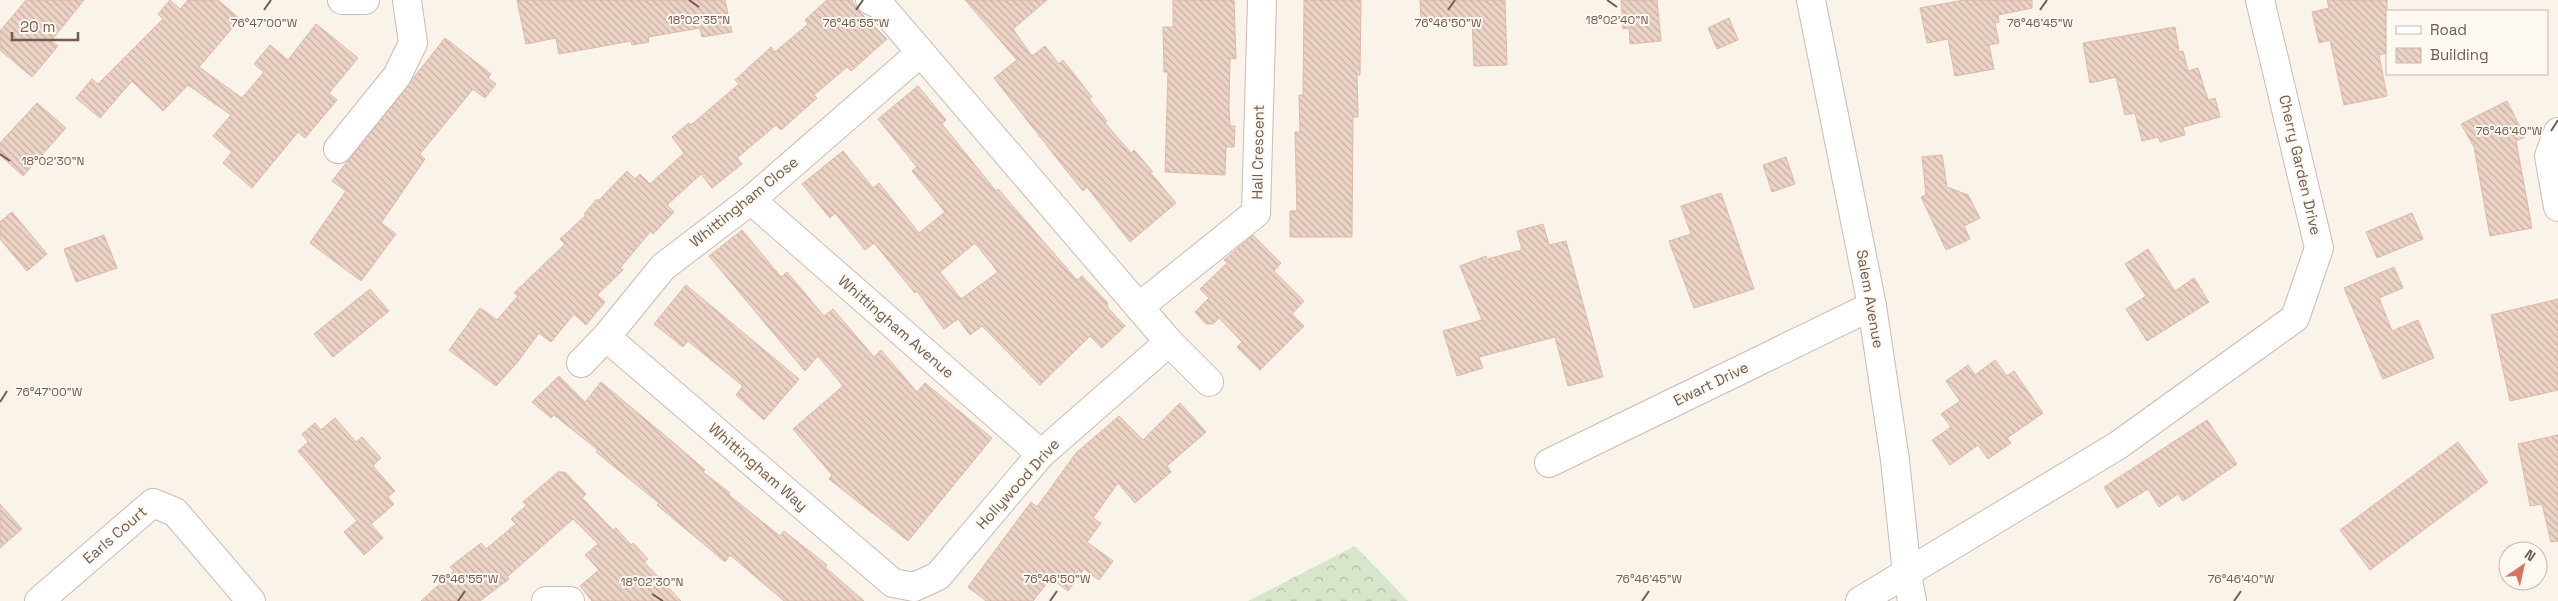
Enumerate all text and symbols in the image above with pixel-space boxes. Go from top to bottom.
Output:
scale bar [12,10,79,42]
legend [2386,10,2548,75]
text: 18°02'35"N [668,12,730,28]
text: 18°02'40"N [1586,12,1648,28]
text: 76°47'00"W [231,15,298,31]
text: 76°46'55"W [823,15,890,31]
text: 76°46'50"W [1415,15,1482,31]
text: 76°46'45"W [2007,15,2074,31]
text: 20 m [20,17,55,36]
text: Road [2430,20,2467,39]
text: Building [2430,45,2489,64]
street label: Cherry Garden Drive [2275,93,2326,237]
street label: Hall Crescent [1247,104,1268,200]
text: 76°46'40"W [2476,123,2543,139]
street label: Whittingham Close [686,152,802,251]
text: 18°02'30"N [21,153,85,169]
street label: Salem Avenue [1852,248,1889,350]
street label: Whittingham Avenue [834,271,958,382]
street label: Ewart Drive [1670,357,1752,410]
text: 76°47'00"W [16,384,83,400]
street label: Whittingham Way [705,418,812,515]
street label: Hollywood Drive [972,434,1063,533]
street label: Earls Court [79,502,151,568]
north arrow [2498,541,2548,591]
text: N [2521,545,2539,565]
text: 76°46'55"W [432,571,499,587]
text: 76°46'50"W [1024,571,1091,587]
text: 76°46'45"W [1616,571,1683,587]
text: 76°46'40"W [2208,571,2275,587]
text: 18°02'30"N [620,574,684,590]

